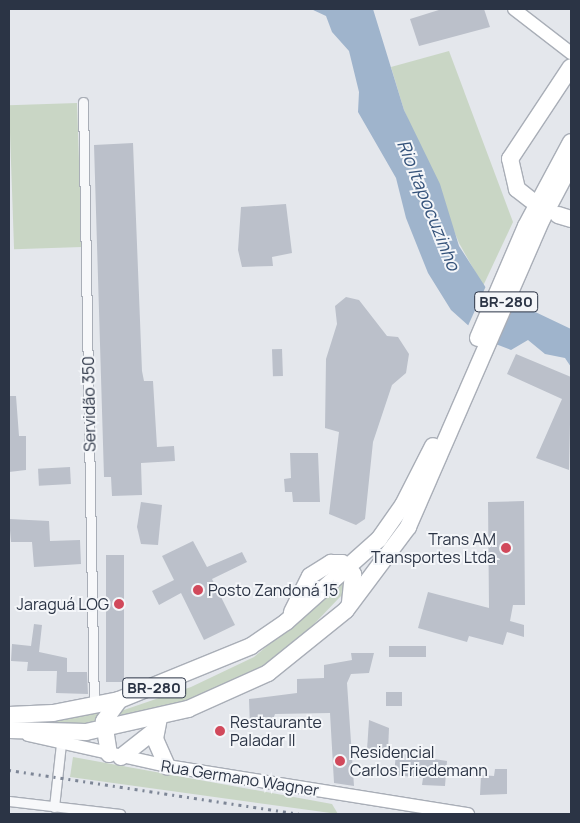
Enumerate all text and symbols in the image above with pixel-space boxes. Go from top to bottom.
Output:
water label: Rio Itapocuzinho [393,137,465,273]
road number: BR-280 [474,290,538,314]
street label: Servidão 350 [79,356,99,452]
place label: Trans AM Transportes Ltda [371,529,496,567]
marker: Trans AM Transportes Ltda [500,542,512,554]
place label: Posto Zandoná 15 [208,580,338,600]
marker: Posto Zandoná 15 [192,584,204,596]
place label: Jaraguá LOG [17,594,109,614]
marker: Jaraguá LOG [113,598,125,610]
road number: BR-280 [122,676,186,700]
place label: Restaurante Paladar II [230,712,322,750]
marker: Restaurante Paladar II [214,725,226,737]
place label: Residencial Carlos Friedemann [350,742,488,780]
marker: Residencial Carlos Friedemann [334,755,346,767]
street label: Rua Germano Wagner [160,756,320,800]

